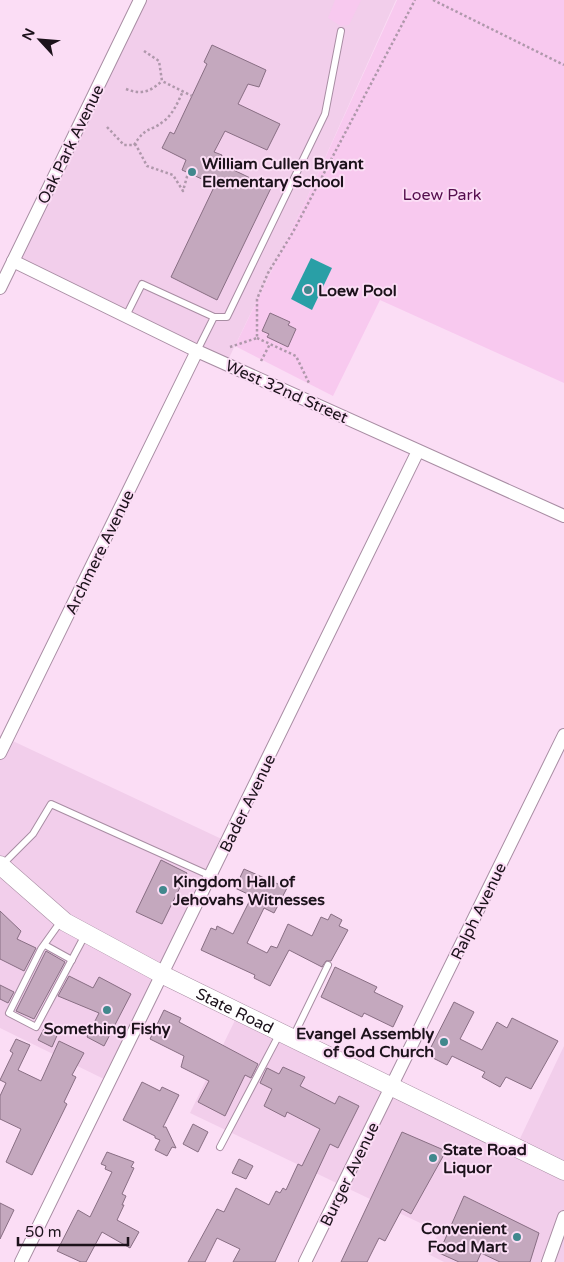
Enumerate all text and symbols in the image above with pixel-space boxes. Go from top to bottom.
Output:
north arrow [15,15,65,65]
text: N [19,26,39,43]
street label: Oak Park Avenue [33,81,108,207]
place label: William Cullen Bryant Elementary School [202,154,365,192]
marker: William Cullen Bryant Elementary School [186,166,198,178]
park label: Loew Park [403,185,482,205]
place label: Loew Pool [318,281,397,301]
marker: Loew Pool [302,284,314,296]
street label: West 32nd Street [222,356,351,428]
street label: Archmere Avenue [61,487,139,618]
street label: Bader Avenue [216,751,280,856]
street label: Ralph Avenue [447,860,511,963]
place label: Kingdom Hall of Jehovahs Witnesses [172,872,325,910]
marker: Kingdom Hall of Jehovahs Witnesses [157,884,169,896]
street label: State Road [192,984,277,1039]
marker: Something Fishy [101,1004,113,1016]
place label: Something Fishy [44,1019,171,1039]
place label: Evangel Assembly of God Church [296,1024,434,1062]
marker: Evangel Assembly of God Church [438,1036,450,1048]
street label: Burger Avenue [316,1119,384,1230]
place label: State Road Liquor [443,1140,527,1178]
marker: State Road Liquor [427,1152,439,1164]
scale bar [18,1214,128,1246]
place label: Convenient Food Mart [421,1219,508,1257]
text: 50 m [25,1223,62,1241]
marker: Convenient Food Mart [511,1231,523,1243]

